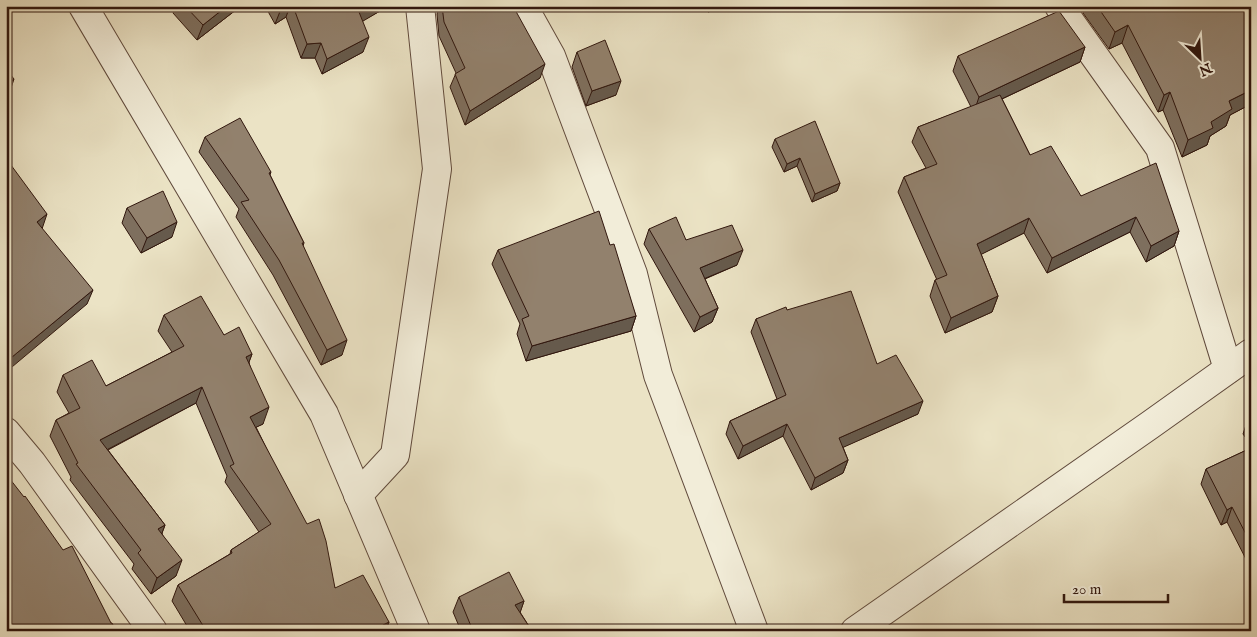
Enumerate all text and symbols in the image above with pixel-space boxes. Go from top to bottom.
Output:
north arrow [1174,32,1224,82]
text: N [1196,58,1215,80]
scale bar [1064,572,1168,604]
text: 20 m [1072,580,1102,599]

